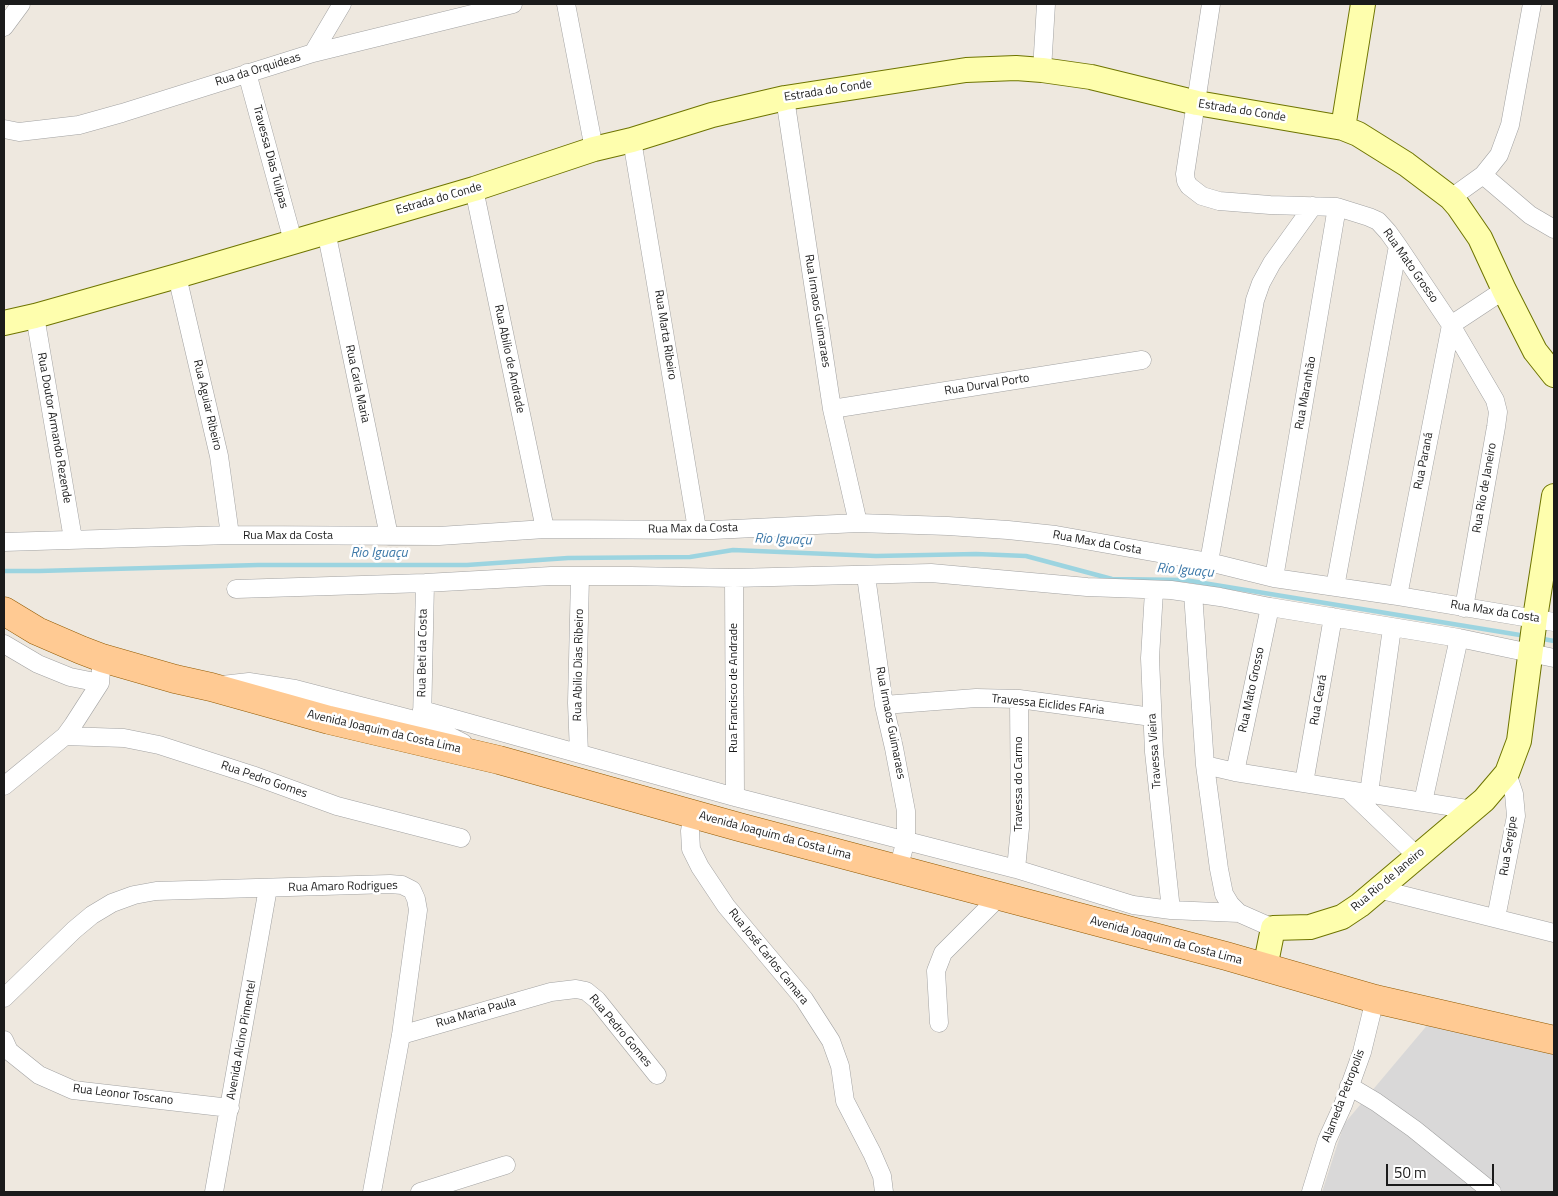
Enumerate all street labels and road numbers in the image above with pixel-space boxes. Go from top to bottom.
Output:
street label: Rua da Orquideas [214,50,302,90]
street label: Estrada do Conde [783,77,873,105]
street label: Estrada do Conde [1197,97,1287,125]
street label: Travessa Dias Tulipas [249,104,291,210]
street label: Estrada do Conde [394,180,484,218]
street label: Rua Mato Grosso [1379,226,1441,306]
street label: Rua Irmaos Guimaraes [801,253,833,369]
street label: Rua Marta Ribeiro [651,289,679,381]
street label: Rua Abilio de Andrade [490,304,528,414]
street label: Rua Carla Maria [342,344,372,424]
street label: Rua Doutor Armando Rezende [34,351,74,505]
street label: Rua Maranhão [1292,355,1320,431]
street label: Rua Aguiar Ribeiro [190,358,224,452]
street label: Rua Durval Porto [943,371,1031,399]
street label: Rua Paraná [1411,431,1437,491]
street label: Rua Rio de Janeiro [1470,442,1500,534]
street label: Rua Max da Costa [648,521,738,537]
street label: Rua Max da Costa [1051,528,1143,558]
street label: Rua Max da Costa [243,529,333,543]
street label: Rua Max da Costa [1449,598,1541,626]
street label: Rua Beti da Costa [415,608,431,698]
street label: Rua Abilio Dias Ribeiro [571,608,587,722]
street label: Rua Francisco de Andrade [727,623,741,753]
street label: Rua Mato Grosso [1236,646,1268,734]
street label: Rua Irmaos Guimaraes [872,666,908,780]
street label: Rua Ceará [1307,674,1331,726]
street label: Travessa Eiclides FAria [991,692,1105,718]
street label: Avenida Joaquim da Costa Lima [306,707,462,757]
street label: Travessa Vieira [1145,713,1165,789]
street label: Travessa do Carmo [1012,736,1026,832]
street label: Rua Pedro Gomes [219,758,309,802]
street label: Avenida Joaquim da Costa Lima [697,809,853,863]
street label: Rua Sergipe [1497,815,1521,877]
street label: Rua Rio de Janeiro [1348,845,1428,915]
street label: Rua Amaro Rodrigues [288,879,398,895]
street label: Rua José Carlos Camara [725,906,811,1008]
street label: Avenida Joaquim da Costa Lima [1088,914,1244,968]
street label: Avenida Alcino Pimentel [224,979,260,1101]
street label: Rua Pedro Gomes [585,992,655,1070]
street label: Rua Maria Paula [435,995,517,1031]
street label: Alameda Petropolis [1320,1048,1368,1144]
street label: Rua Leonor Toscano [72,1082,174,1108]

